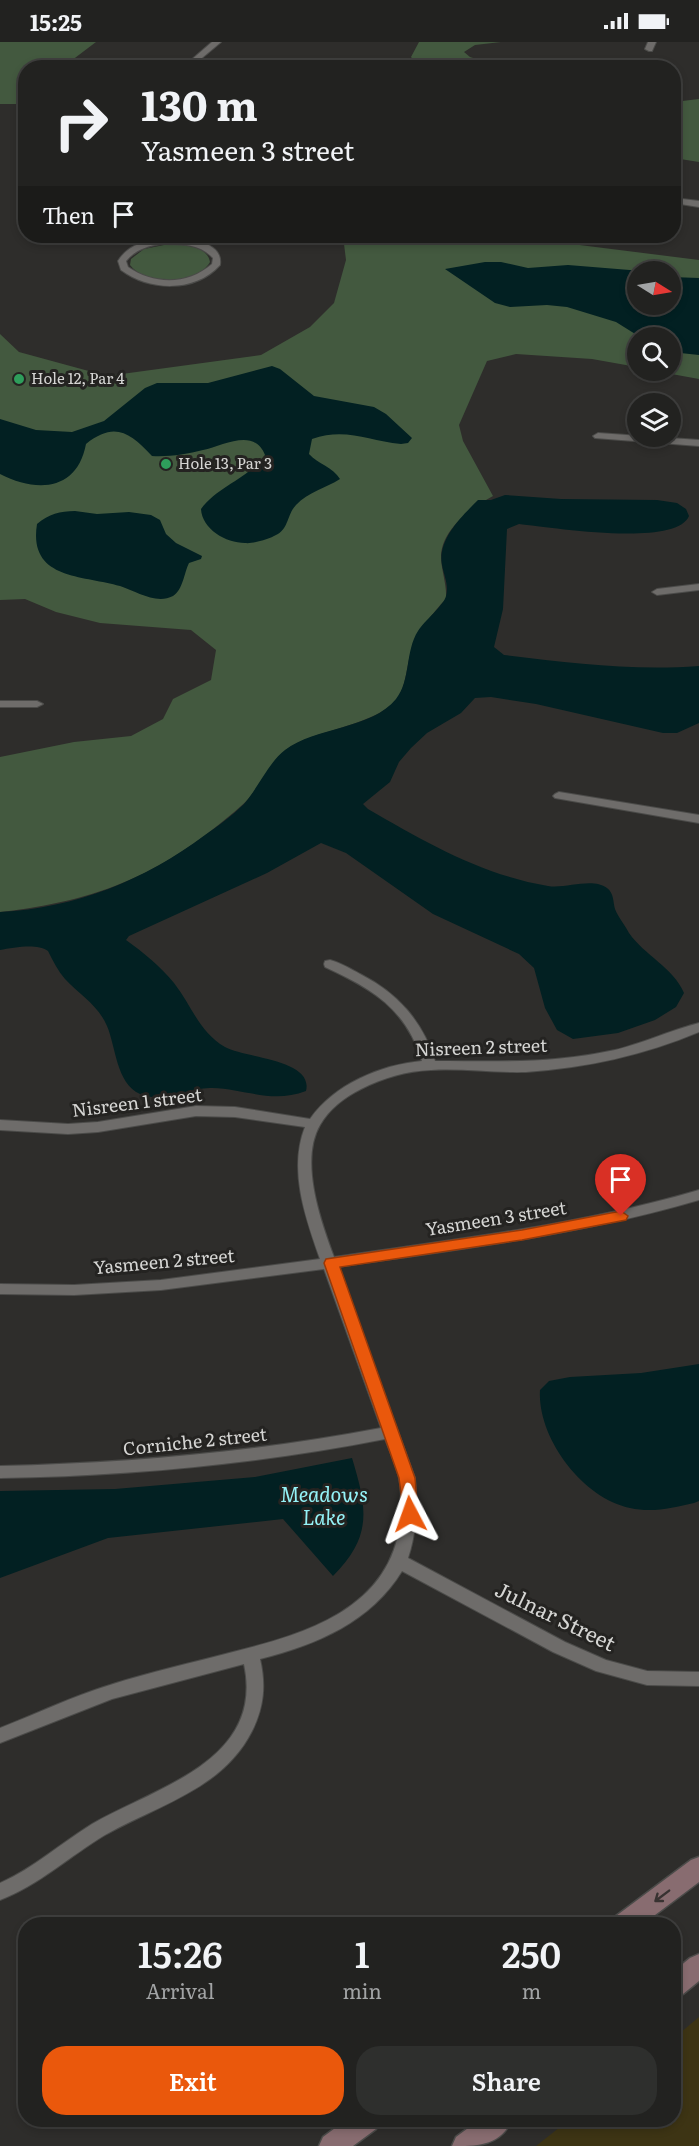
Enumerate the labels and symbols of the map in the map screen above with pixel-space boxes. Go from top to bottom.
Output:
north arrow [627,261,681,315]
place label: Hole 12, Par 4 [31,366,125,389]
marker: Hole 12, Par 4 [12,372,26,386]
place label: Hole 13, Par 3 [178,451,272,474]
marker: Hole 13, Par 3 [159,457,173,471]
street label: Nisreen 2 street [414,1031,548,1062]
street label: Nisreen 1 street [70,1080,204,1123]
pin [595,1154,646,1216]
street label: Yasmeen 3 street [423,1193,569,1242]
street label: Yasmeen 2 street [92,1241,236,1280]
street label: Corniche 2 street [122,1419,269,1461]
water label: Meadows Lake [280,1478,368,1531]
position arrow [378,1482,442,1546]
street label: Julnar Street [491,1572,622,1658]
one-way arrow [654,1890,670,1903]

